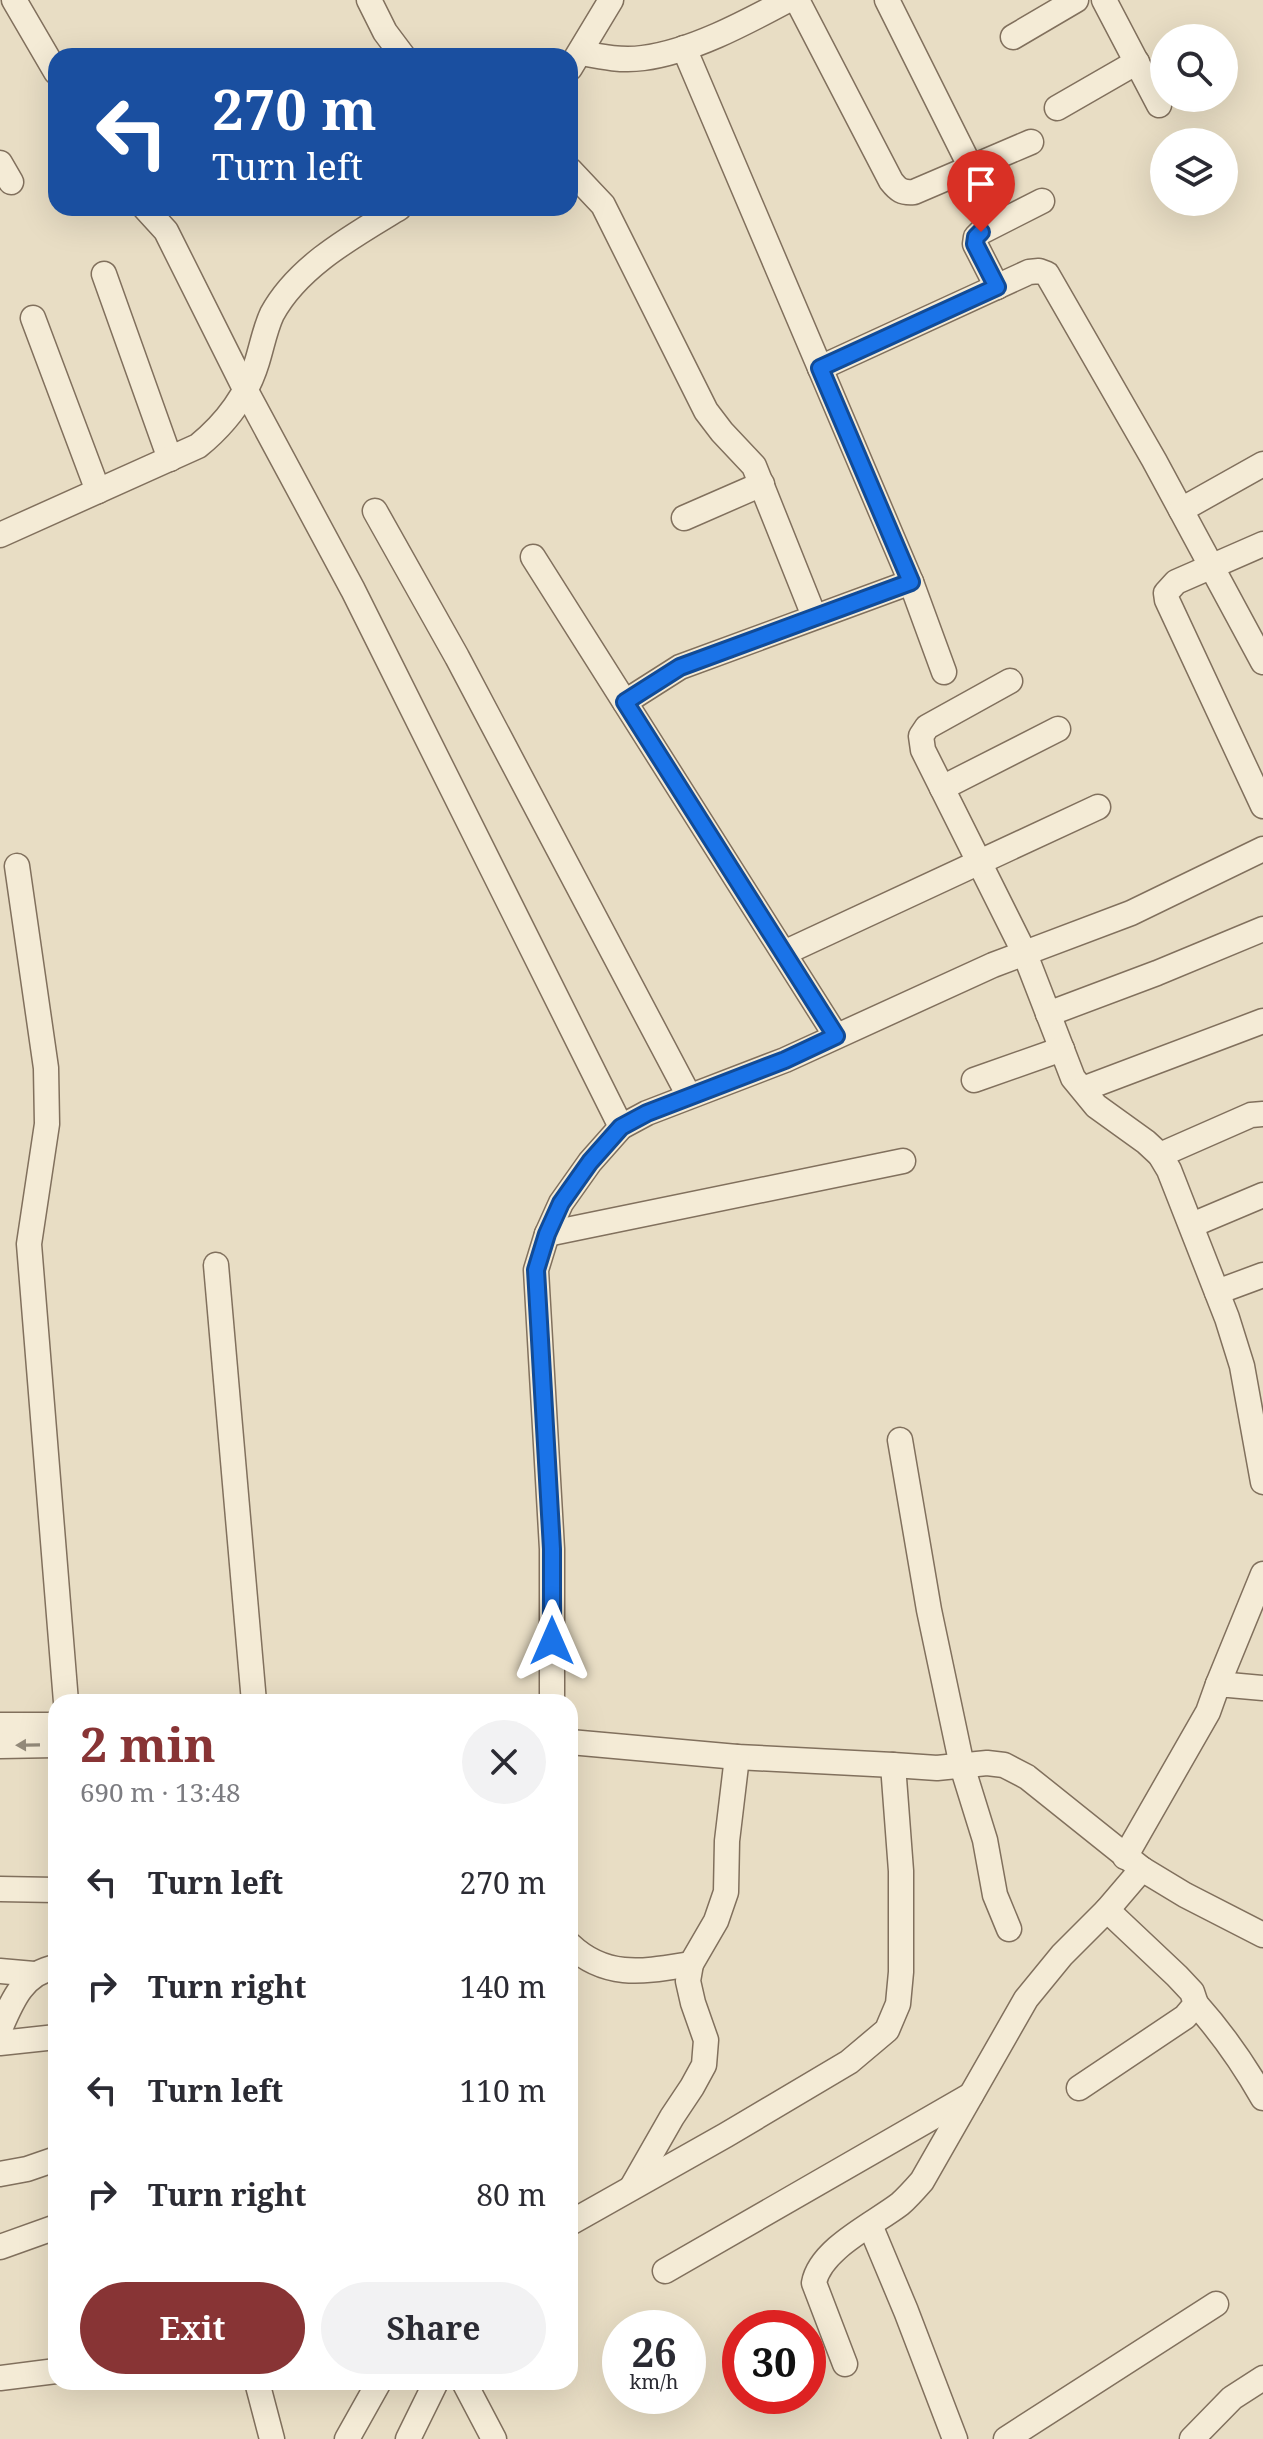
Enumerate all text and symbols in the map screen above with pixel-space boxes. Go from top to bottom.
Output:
map controls [1150,24,1238,216]
button: search [1150,24,1238,112]
text: 270 m [212,70,377,146]
icon: left [80,80,184,184]
button: layers [1150,128,1238,216]
text: Turn left [212,142,363,191]
pin [947,150,1015,232]
icon: arrive [959,162,1003,206]
position arrow [510,1599,594,1683]
text: 2 min [80,1711,216,1776]
button: close [462,1720,546,1804]
one-way arrow [15,1739,40,1752]
text: 690 m · 13:48 [80,1774,241,1810]
icon: left [80,1860,124,1904]
text: Turn left [148,1862,283,1903]
text: 270 m [460,1862,546,1903]
icon: right [80,1964,124,2008]
text: Turn right [148,1966,306,2007]
text: 140 m [460,1966,546,2007]
icon: left [80,2068,124,2112]
text: Turn left [148,2070,283,2111]
text: 110 m [460,2070,546,2111]
icon: right [80,2172,124,2216]
text: Turn right [148,2174,306,2215]
text: 80 m [476,2174,546,2215]
button: Exit [80,2282,305,2374]
button: Share [321,2282,546,2374]
speed limit sign: 30 [722,2310,826,2414]
text: 26 [631,2324,677,2379]
text: km/h [629,2368,679,2395]

